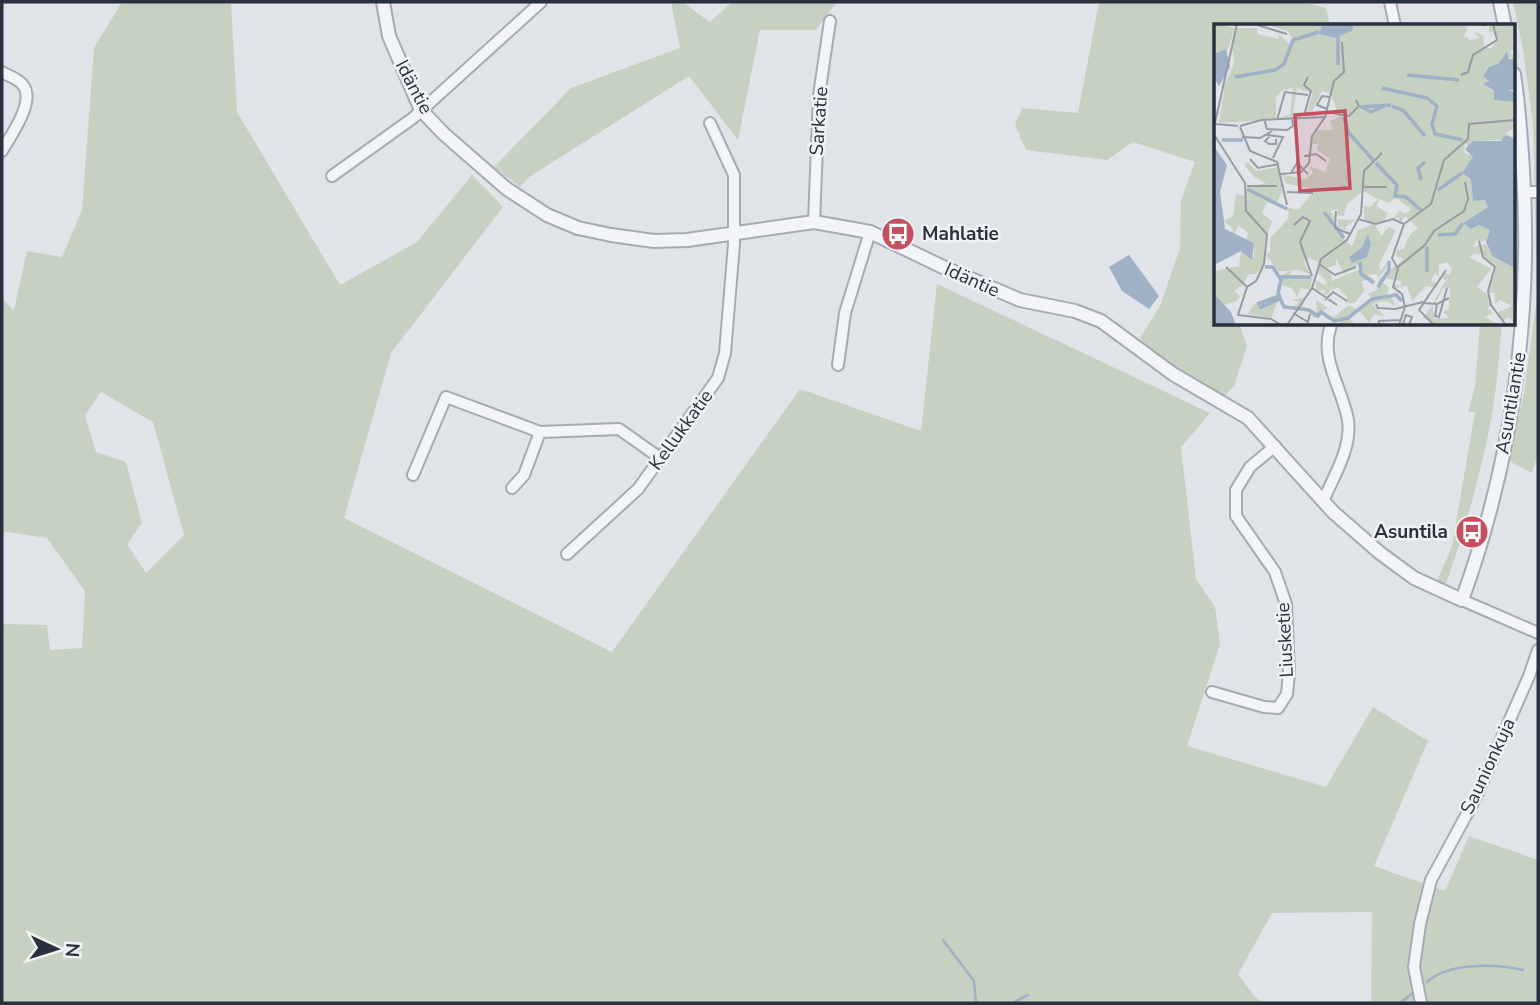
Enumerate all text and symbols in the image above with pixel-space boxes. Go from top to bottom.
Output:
inset map [1214,24,1516,326]
street label: Idäntie [389,55,439,119]
street label: Sarkatie [804,86,834,156]
bus stop icon: Mahlatie [879,215,917,253]
place label: Mahlatie [922,221,999,247]
street label: Idäntie [940,256,1004,304]
street label: Asuntilantie [1489,350,1533,456]
street label: Kellukkatie [643,384,719,476]
bus stop icon: Asuntila [1453,513,1491,551]
place label: Asuntila [1374,519,1448,545]
street label: Liusketie [1270,602,1300,678]
street label: Saunionkuja [1454,714,1522,818]
north arrow [21,914,91,984]
text: N [58,942,85,958]

